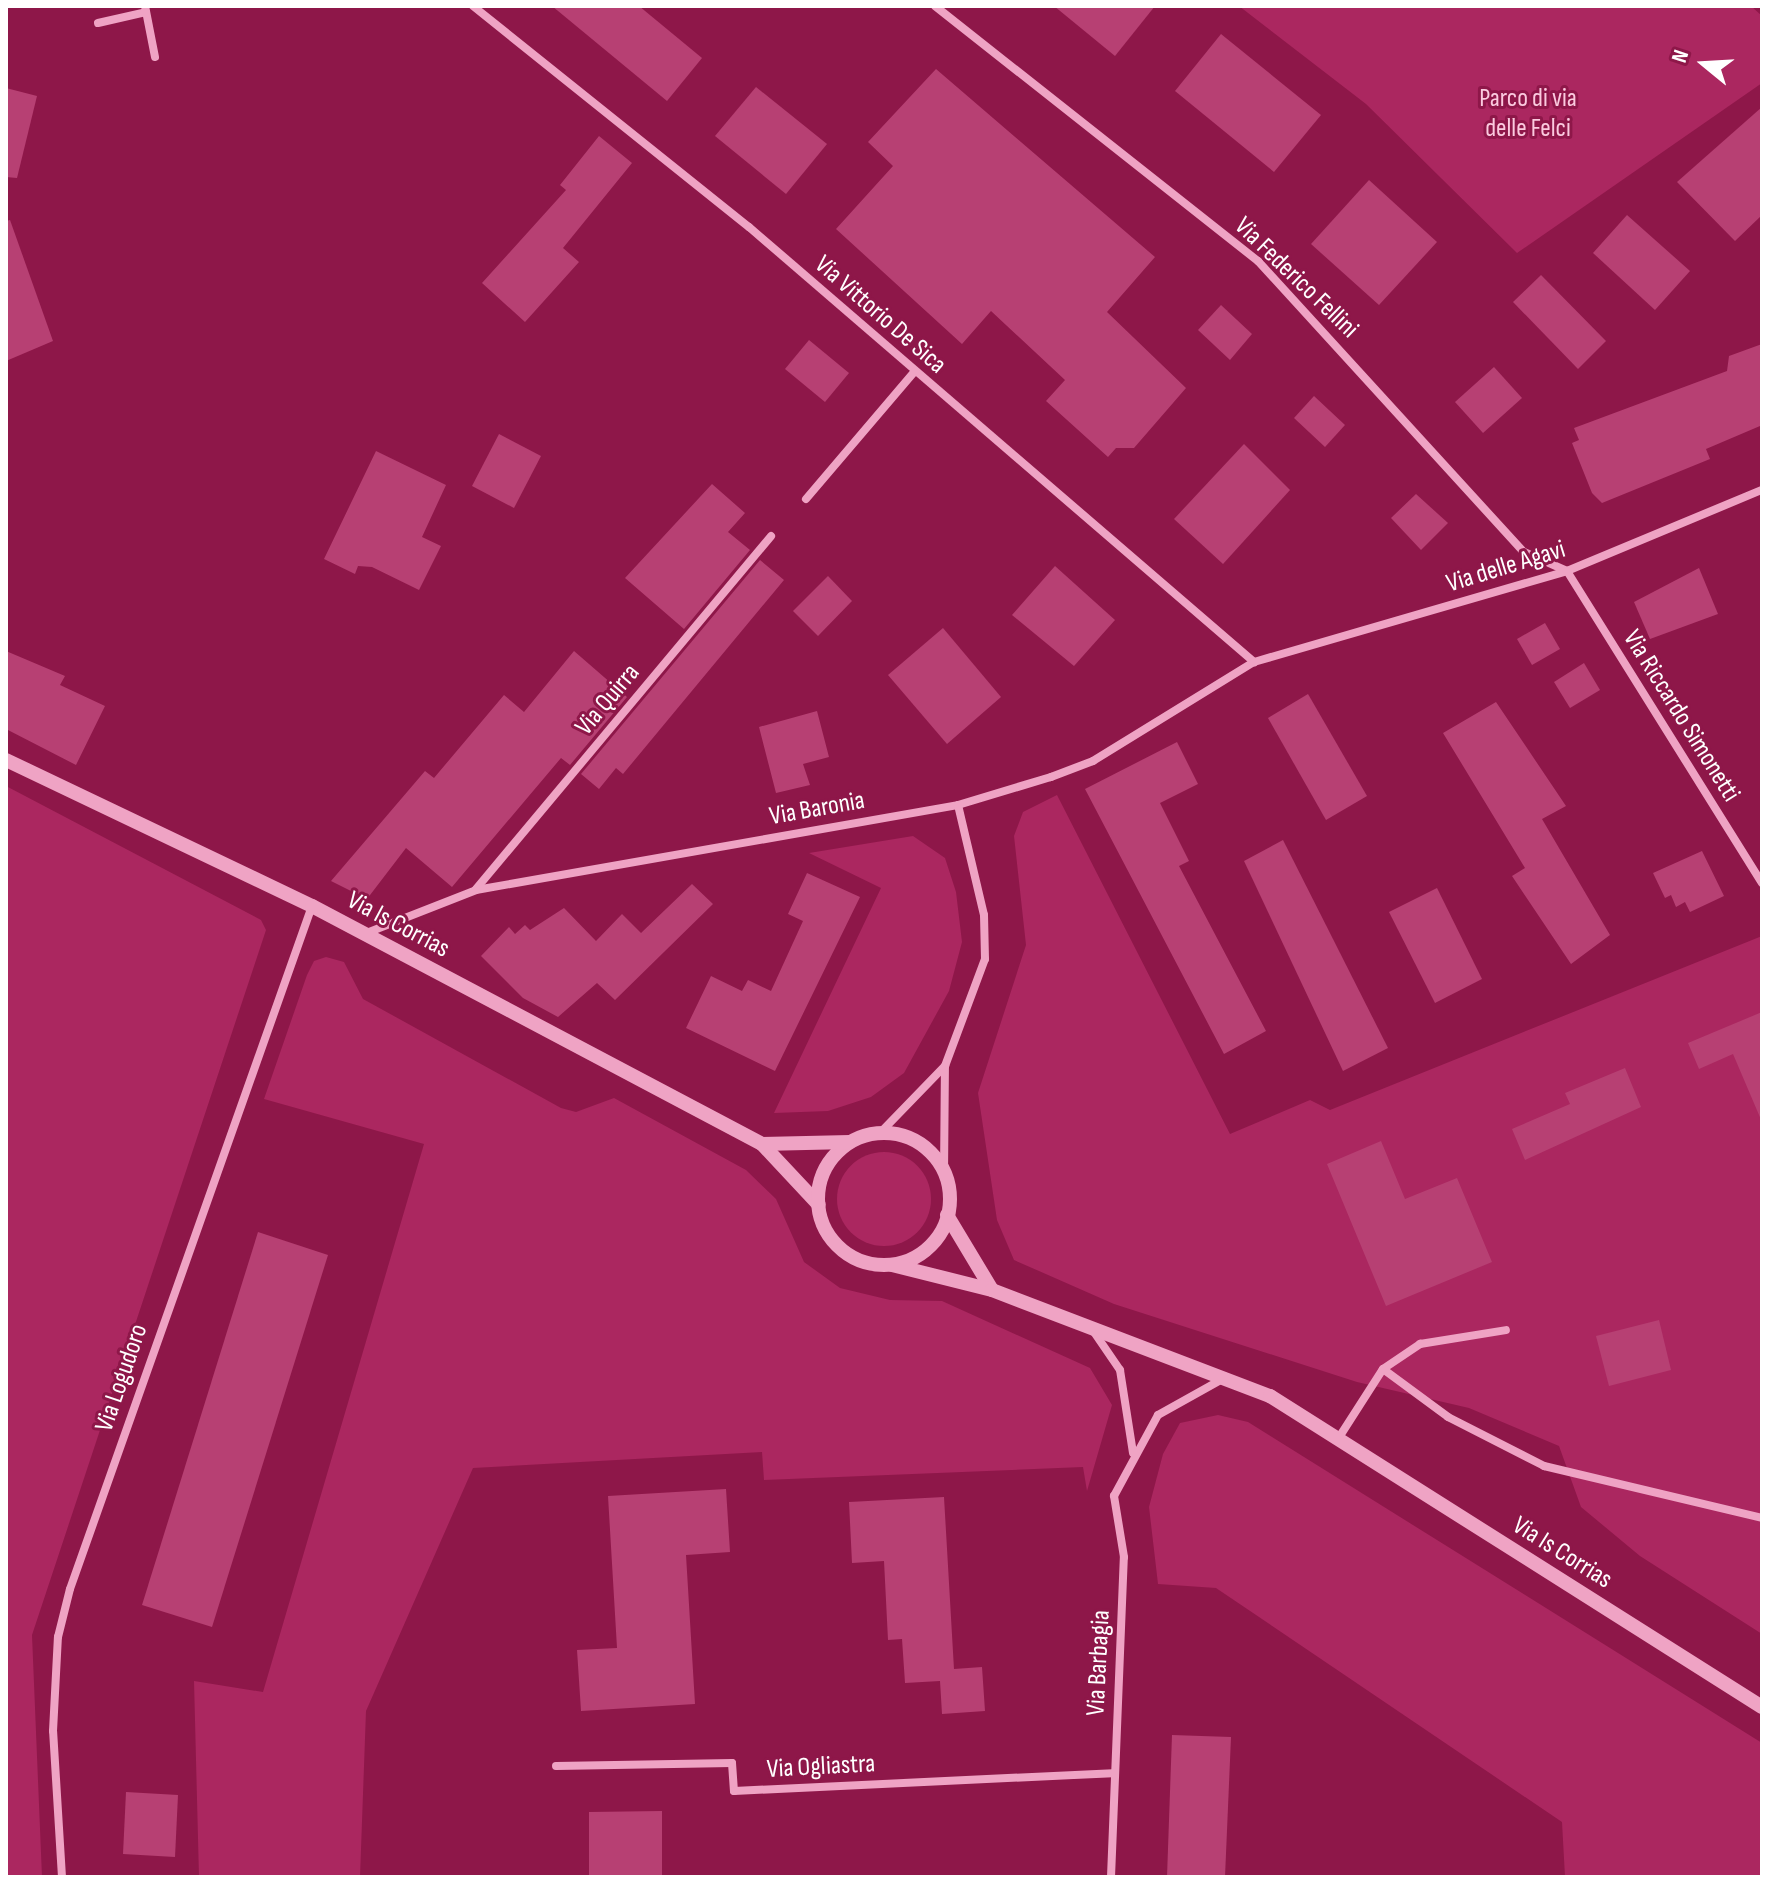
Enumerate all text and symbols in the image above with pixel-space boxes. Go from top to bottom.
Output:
north arrow [1664,24,1744,104]
text: N [1666,47,1695,66]
park label: Parco di via delle Felci [1479,83,1577,144]
street label: Via Federico Fellini [1227,211,1365,345]
street label: Via Vittorio De Sica [808,249,952,381]
street label: Via delle Agavi [1443,534,1569,600]
street label: Via Riccardo Simonetti [1616,624,1746,808]
street label: Via Quirra [569,658,647,742]
street label: Via Baronia [767,785,867,833]
street label: Via Is Corrias [341,885,455,965]
street label: Via Logudoro [89,1320,155,1436]
street label: Via Is Corrias [1506,1510,1618,1596]
street label: Via Barbagia [1081,1609,1117,1717]
street label: Via Ogliastra [766,1749,876,1785]

